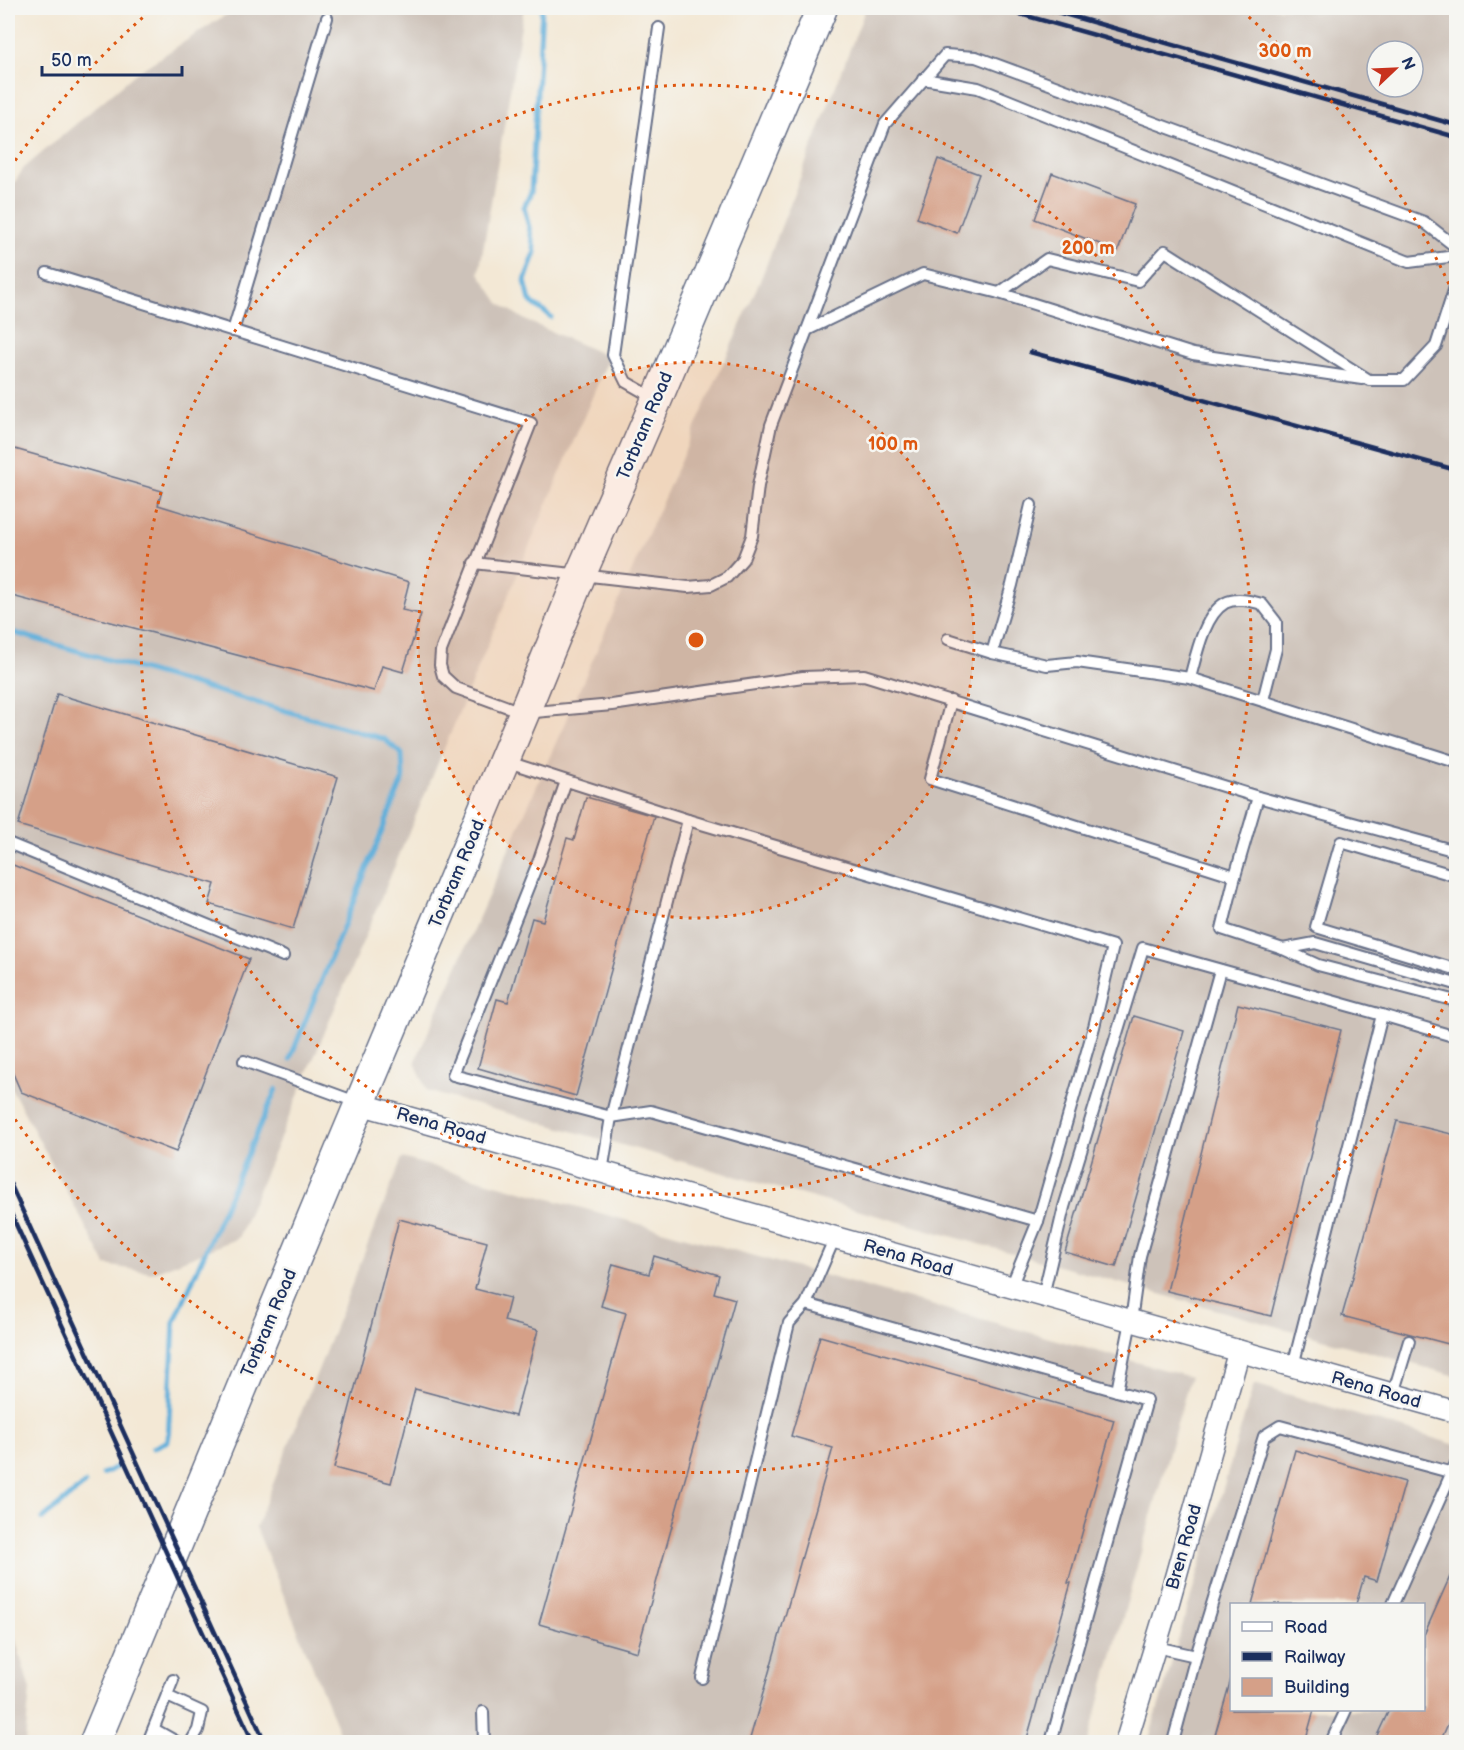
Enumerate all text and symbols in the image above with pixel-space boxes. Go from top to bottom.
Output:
scale bar [42,39,182,77]
north arrow [1365,39,1425,99]
text: 300 m [1258,41,1312,62]
text: 50 m [51,50,92,71]
text: N [1396,54,1419,73]
text: 200 m [1061,238,1115,259]
street label: Torbram Road [613,369,677,483]
text: 100 m [868,434,918,455]
centre of rings [686,630,706,650]
street label: Torbram Road [425,817,489,931]
street label: Rena Road [394,1103,488,1149]
street label: Rena Road [861,1235,955,1281]
street label: Torbram Road [237,1266,301,1380]
street label: Rena Road [1329,1367,1423,1413]
street label: Bren Road [1162,1502,1206,1592]
legend [1230,1603,1425,1711]
text: Road [1284,1617,1328,1638]
text: Railway [1284,1647,1346,1668]
text: Building [1284,1677,1350,1698]

